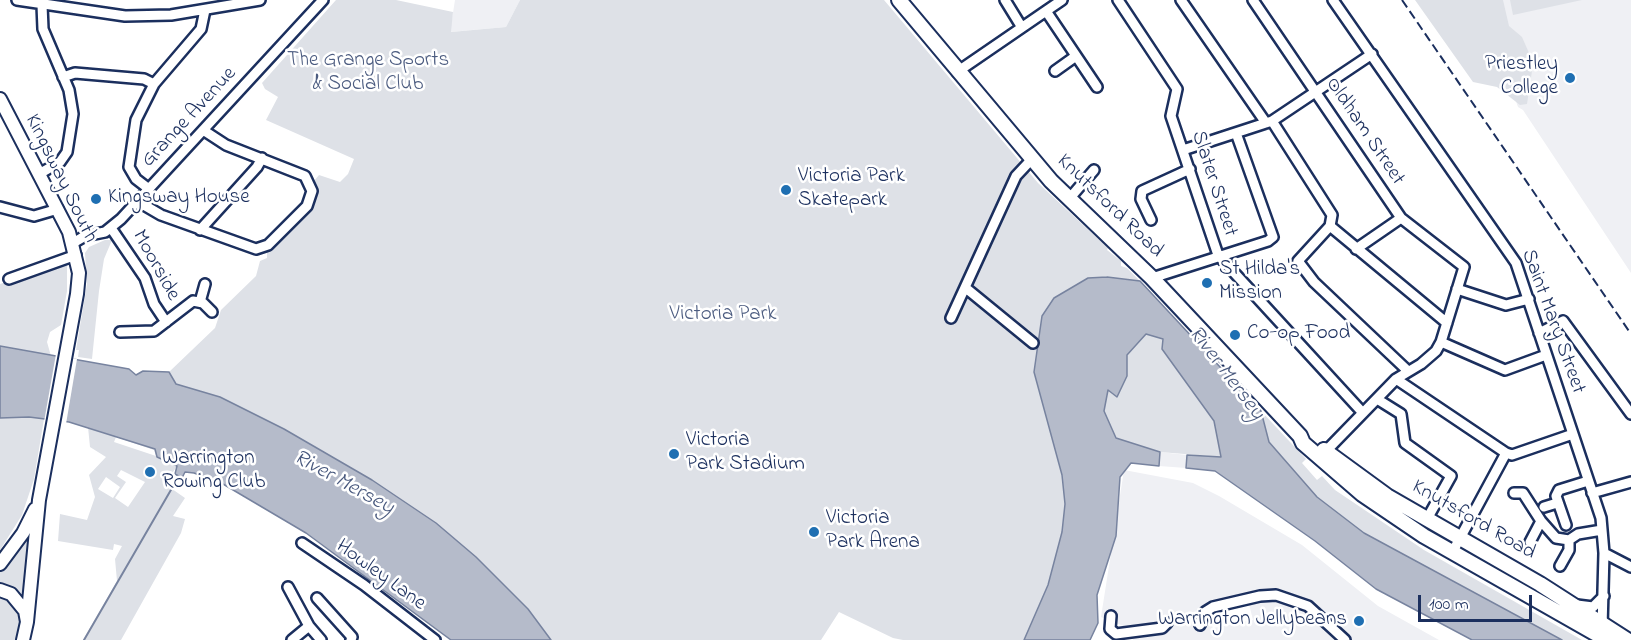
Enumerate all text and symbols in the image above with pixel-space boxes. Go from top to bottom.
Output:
park label: The Grange Sports & Social Club [287,49,449,99]
place label: Priestley College [1485,53,1558,103]
street label: Grange Avenue [137,63,243,173]
marker: Priestley College [1563,71,1577,85]
street label: Oldham Street [1319,73,1409,191]
street label: Kingsway South [18,111,102,247]
street label: Slater Street [1184,128,1242,240]
street label: Knutsford Road [1050,150,1168,264]
place label: Victoria Park Skatepark [798,165,905,215]
marker: Victoria Park Skatepark [779,183,793,197]
place label: Kingsway House [108,186,250,212]
marker: Kingsway House [89,192,103,206]
street label: Moorside [125,226,185,306]
street label: Saint Mary Street [1514,246,1590,398]
place label: St Hilda's Mission [1219,258,1300,308]
marker: St Hilda's Mission [1200,276,1214,290]
park label: Victoria Park [670,303,776,329]
water label: River Mersey [1181,322,1269,426]
place label: Co-op Food [1247,322,1350,348]
marker: Co-op Food [1228,328,1242,342]
place label: Victoria Park Stadium [686,429,805,479]
water label: River Mersey [288,446,398,522]
place label: Warrington Rowing Club [162,447,265,497]
marker: Victoria Park Stadium [667,447,681,461]
marker: Warrington Rowing Club [143,465,157,479]
street label: Knutsford Road [1407,475,1539,567]
place label: Victoria Park Arena [826,507,920,557]
marker: Victoria Park Arena [807,525,821,539]
street label: Howley Lane [330,535,430,617]
scale bar [1421,583,1535,621]
text: 100 m [1429,592,1469,618]
place label: Warrington Jellybeans [1158,608,1347,634]
marker: Warrington Jellybeans [1352,614,1366,628]

